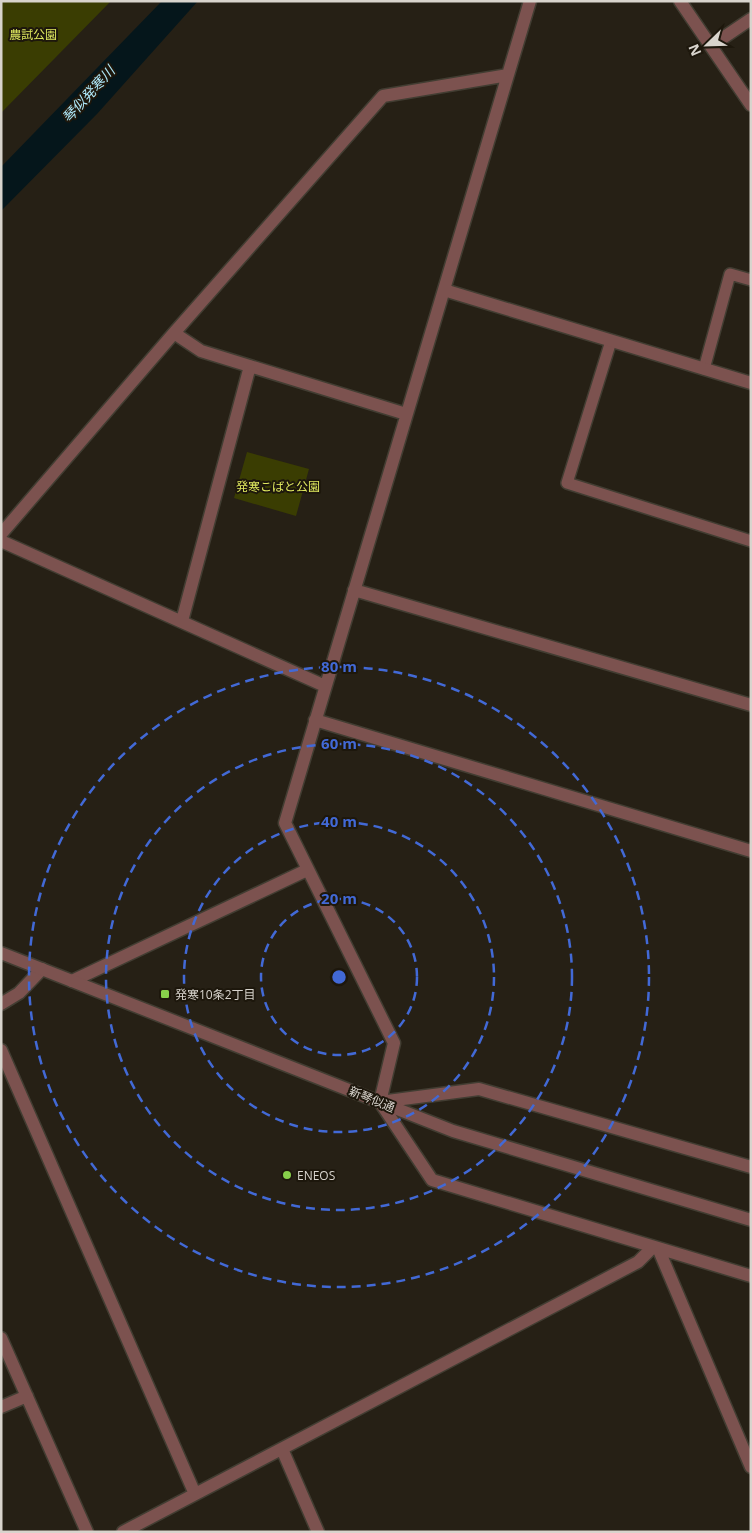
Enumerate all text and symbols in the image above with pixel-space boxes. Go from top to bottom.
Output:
north arrow [682,20,732,70]
park label: 農試公園 [9,26,57,43]
text: N [684,41,706,59]
water label: 琴似発寒川 [58,60,120,126]
park label: 発寒こばと公園 [236,478,320,495]
text: 80 m [321,656,357,676]
text: 60 m [321,733,357,753]
text: 40 m [321,811,357,831]
text: 20 m [321,888,357,908]
centre of rings [330,968,348,986]
place label: 発寒10条2丁目 [175,986,256,1003]
marker: 発寒10条2丁目 [159,988,171,1000]
street label: 新琴似通 [347,1082,397,1116]
place label: ENEOS [297,1167,335,1184]
marker: ENEOS [281,1169,293,1181]

